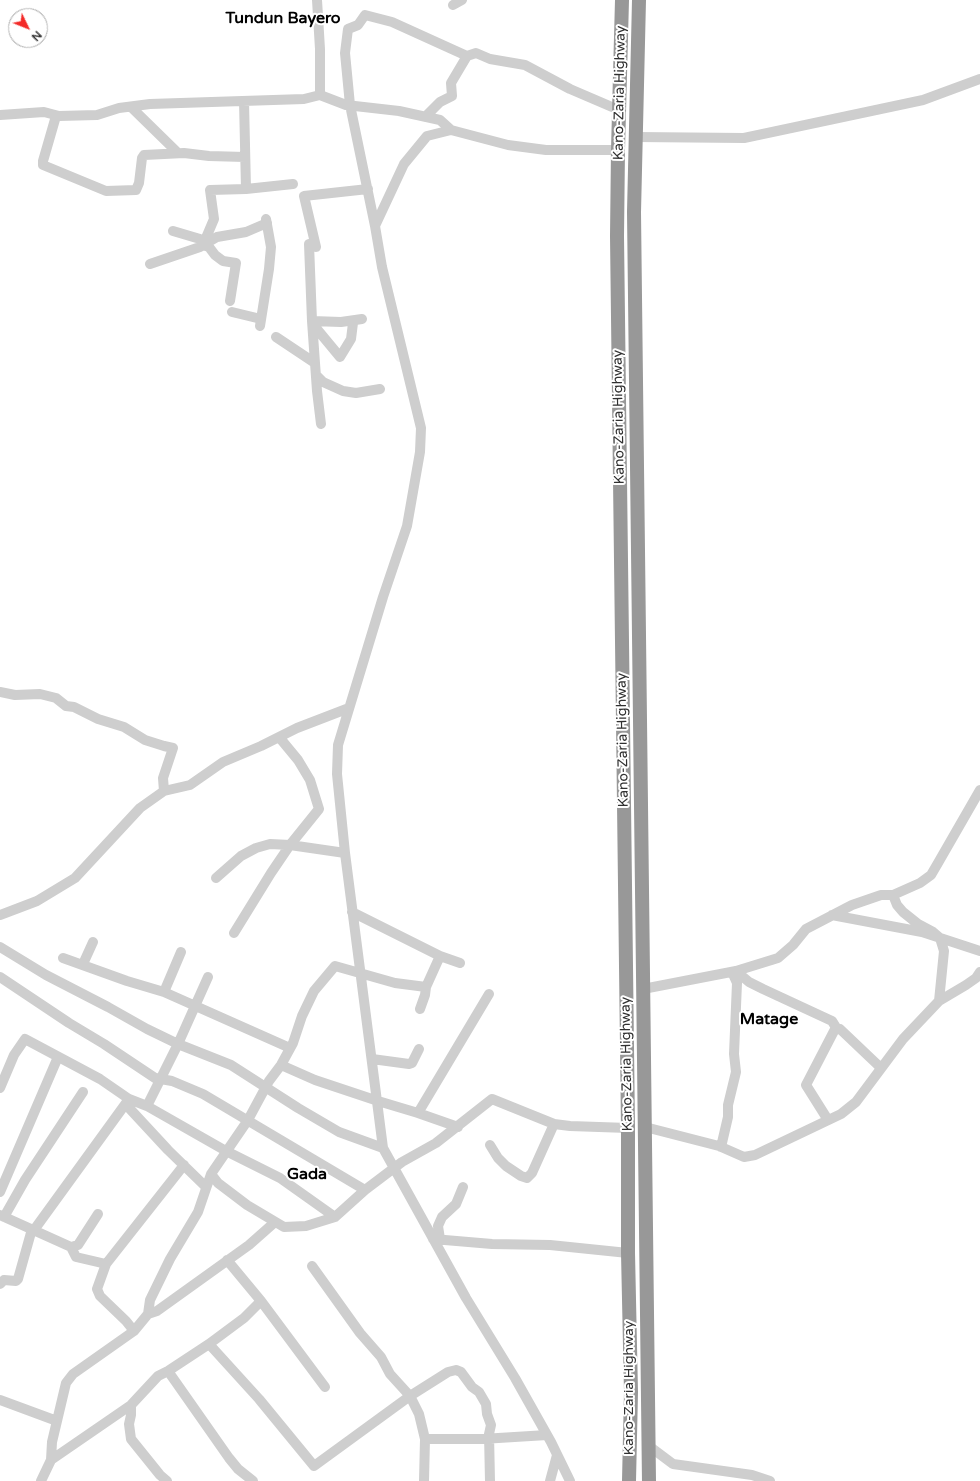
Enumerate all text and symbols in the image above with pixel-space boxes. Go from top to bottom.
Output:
north arrow [8,8,48,48]
district label: Tundun Bayero [225,9,341,29]
street label: Kano-Zaria Highway [610,26,630,160]
text: N [29,28,44,44]
street label: Kano-Zaria Highway [609,350,629,484]
street label: Kano-Zaria Highway [613,673,633,807]
street label: Kano-Zaria Highway [617,997,637,1131]
district label: Matage [740,1010,798,1030]
district label: Gada [287,1165,327,1185]
street label: Kano-Zaria Highway [621,1321,637,1455]

